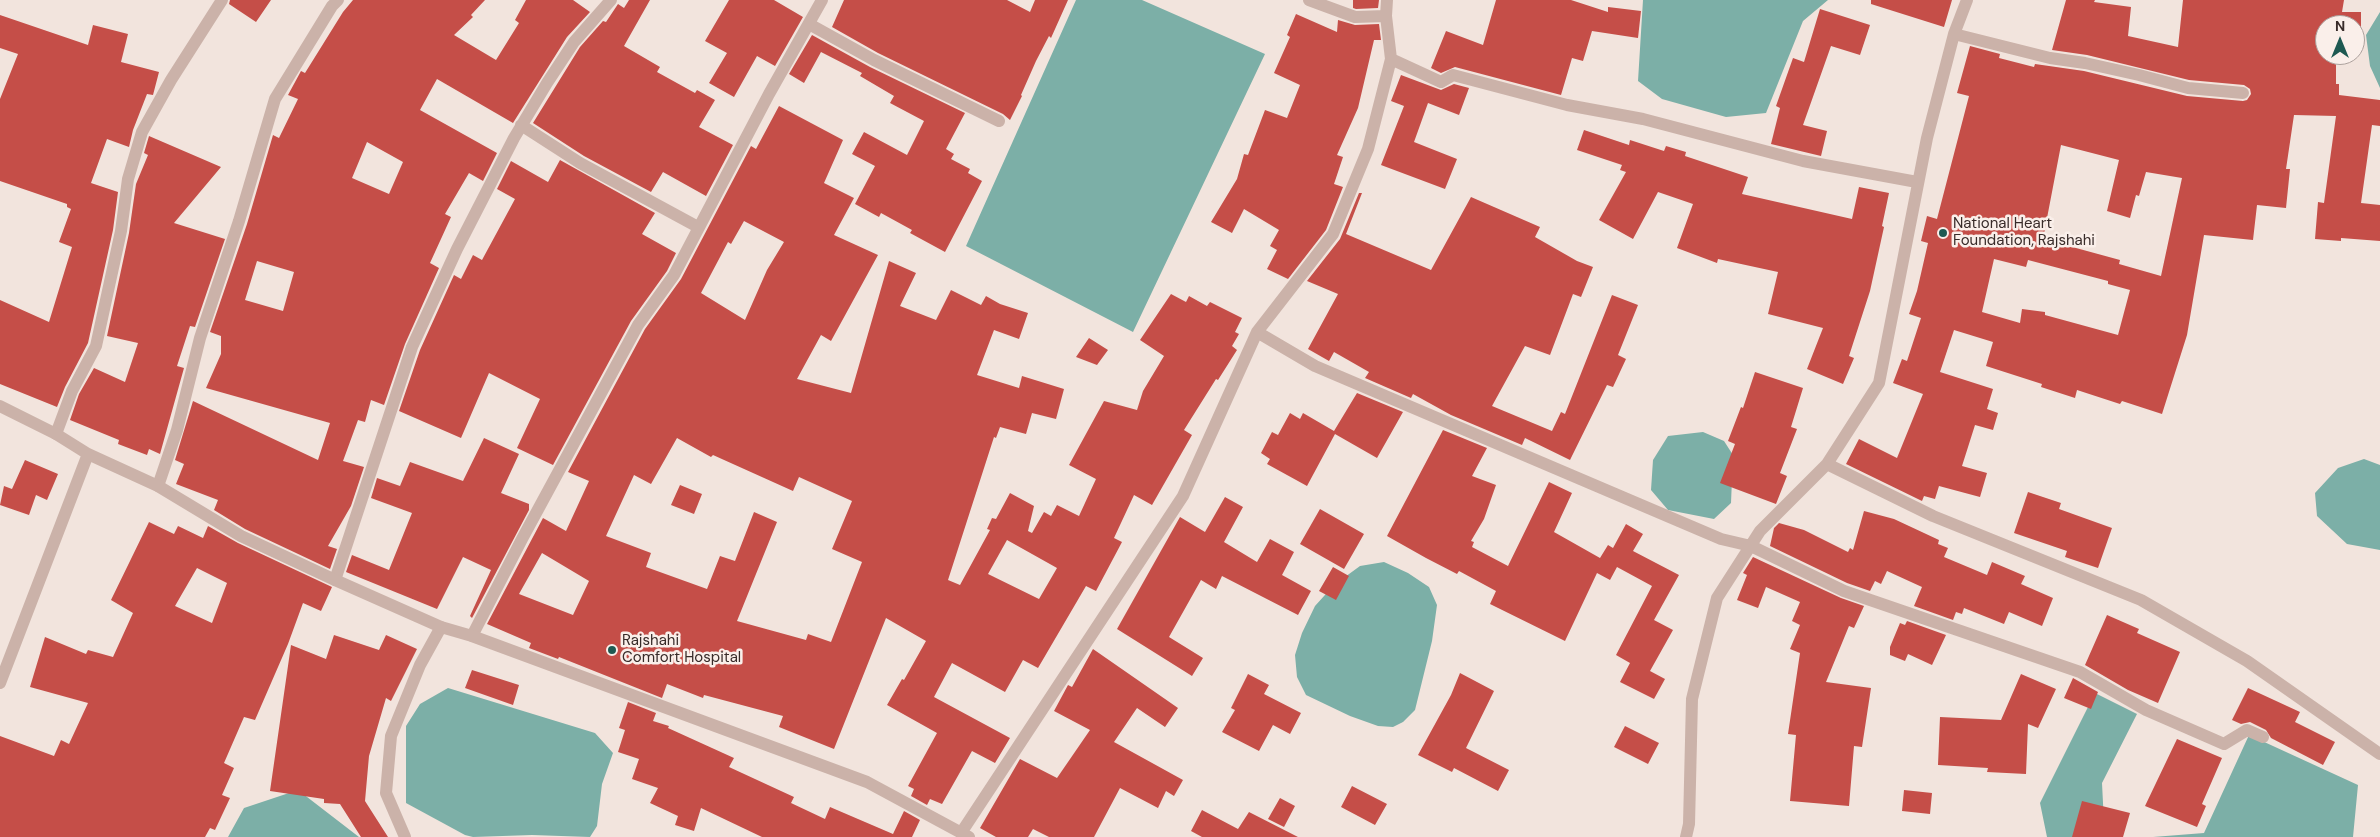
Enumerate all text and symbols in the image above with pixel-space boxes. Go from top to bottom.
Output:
north arrow [2315,15,2365,65]
text: N [2335,17,2345,35]
place label: National Heart Foundation, Rajshahi [1953,215,2095,250]
marker: National Heart Foundation, Rajshahi [1937,227,1949,239]
place label: Rajshahi Comfort Hospital [622,632,741,667]
marker: Rajshahi Comfort Hospital [606,644,618,656]

